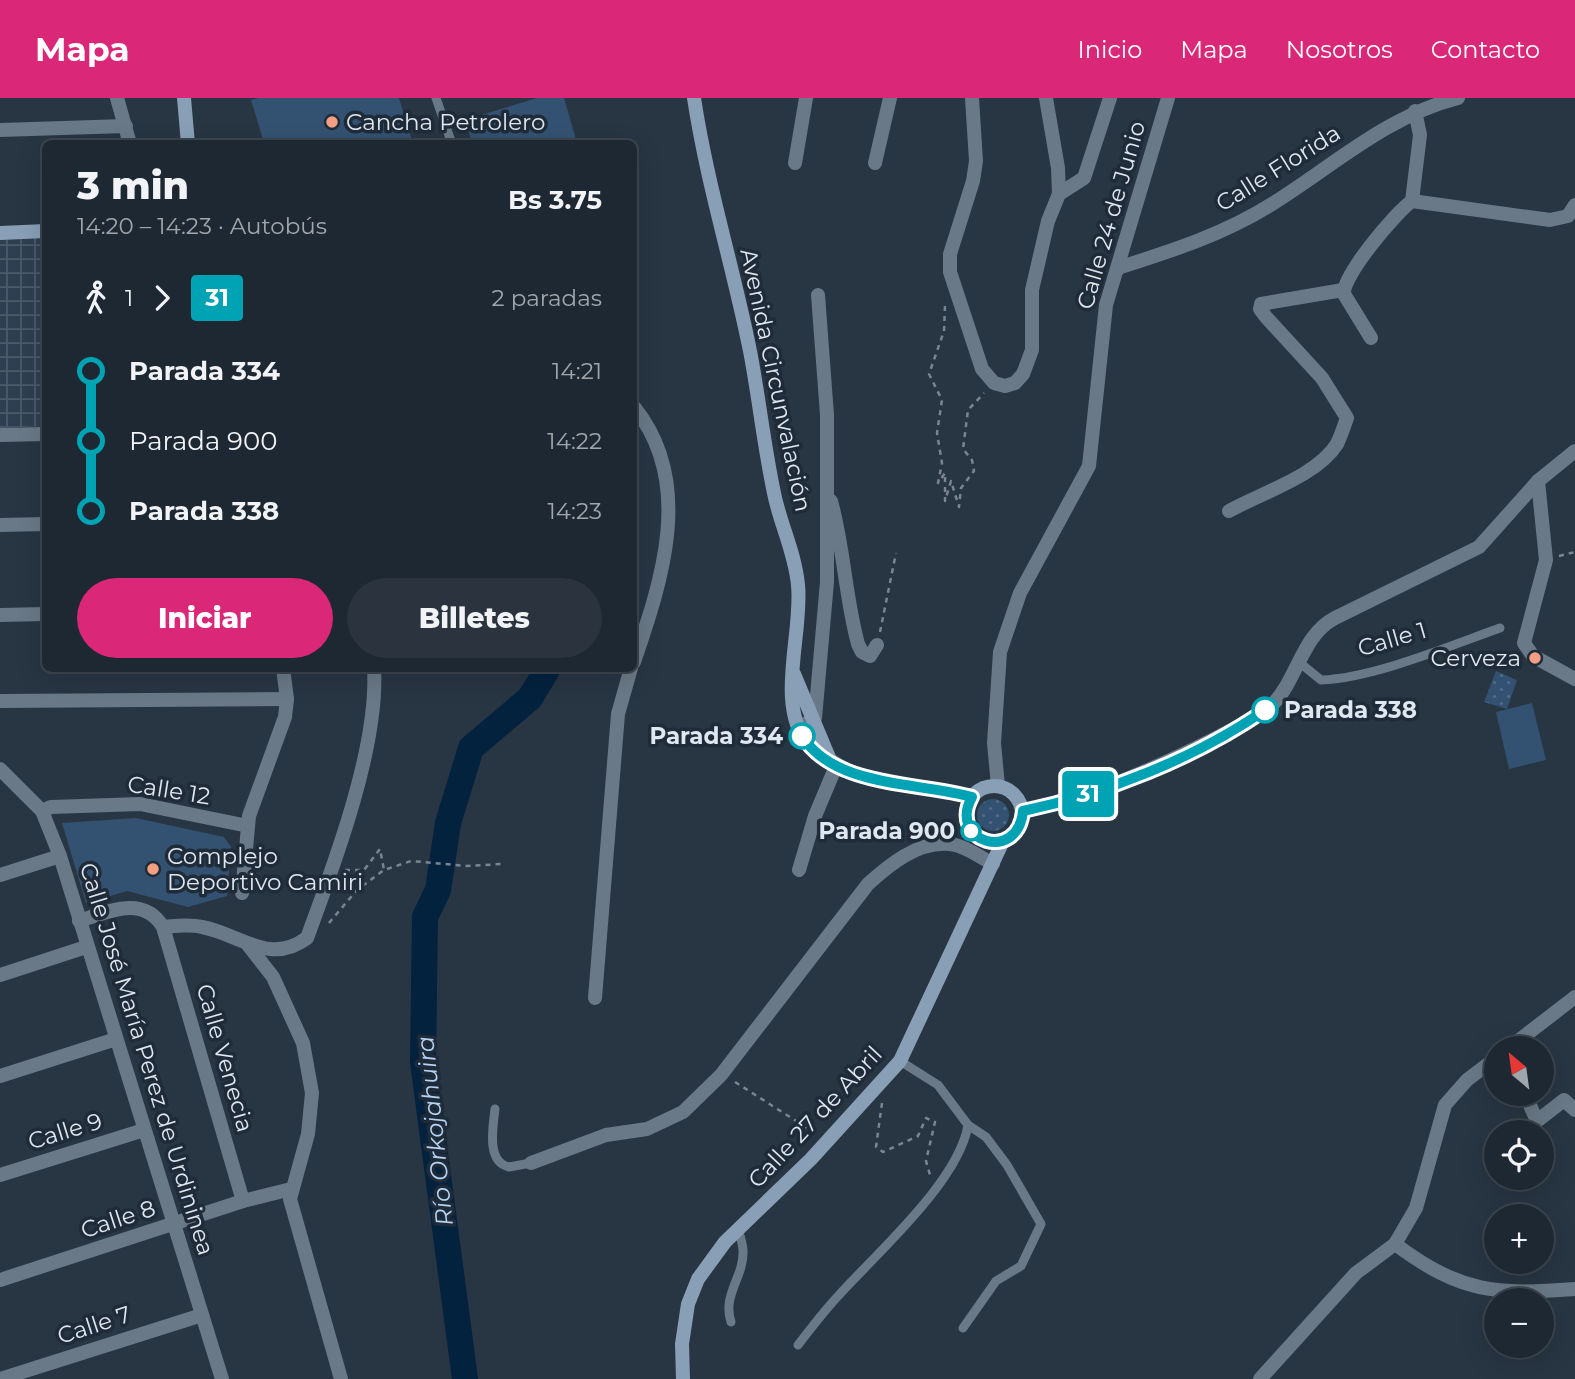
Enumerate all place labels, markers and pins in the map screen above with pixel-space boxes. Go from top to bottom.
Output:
place label: Cancha Petrolero [346,108,545,136]
marker: Cancha Petrolero [324,114,340,130]
place label: Cerveza [1431,644,1521,672]
marker: Cerveza [1527,650,1543,666]
place label: Parada 338 [1284,696,1417,724]
marker: Parada 338 [1252,697,1278,723]
place label: Parada 334 [649,722,783,750]
marker: Parada 334 [789,723,815,749]
place label: Parada 900 [819,817,955,845]
marker: Parada 900 [961,821,981,841]
place label: Complejo Deportivo Camiri [167,842,363,896]
marker: Complejo Deportivo Camiri [145,861,161,877]

